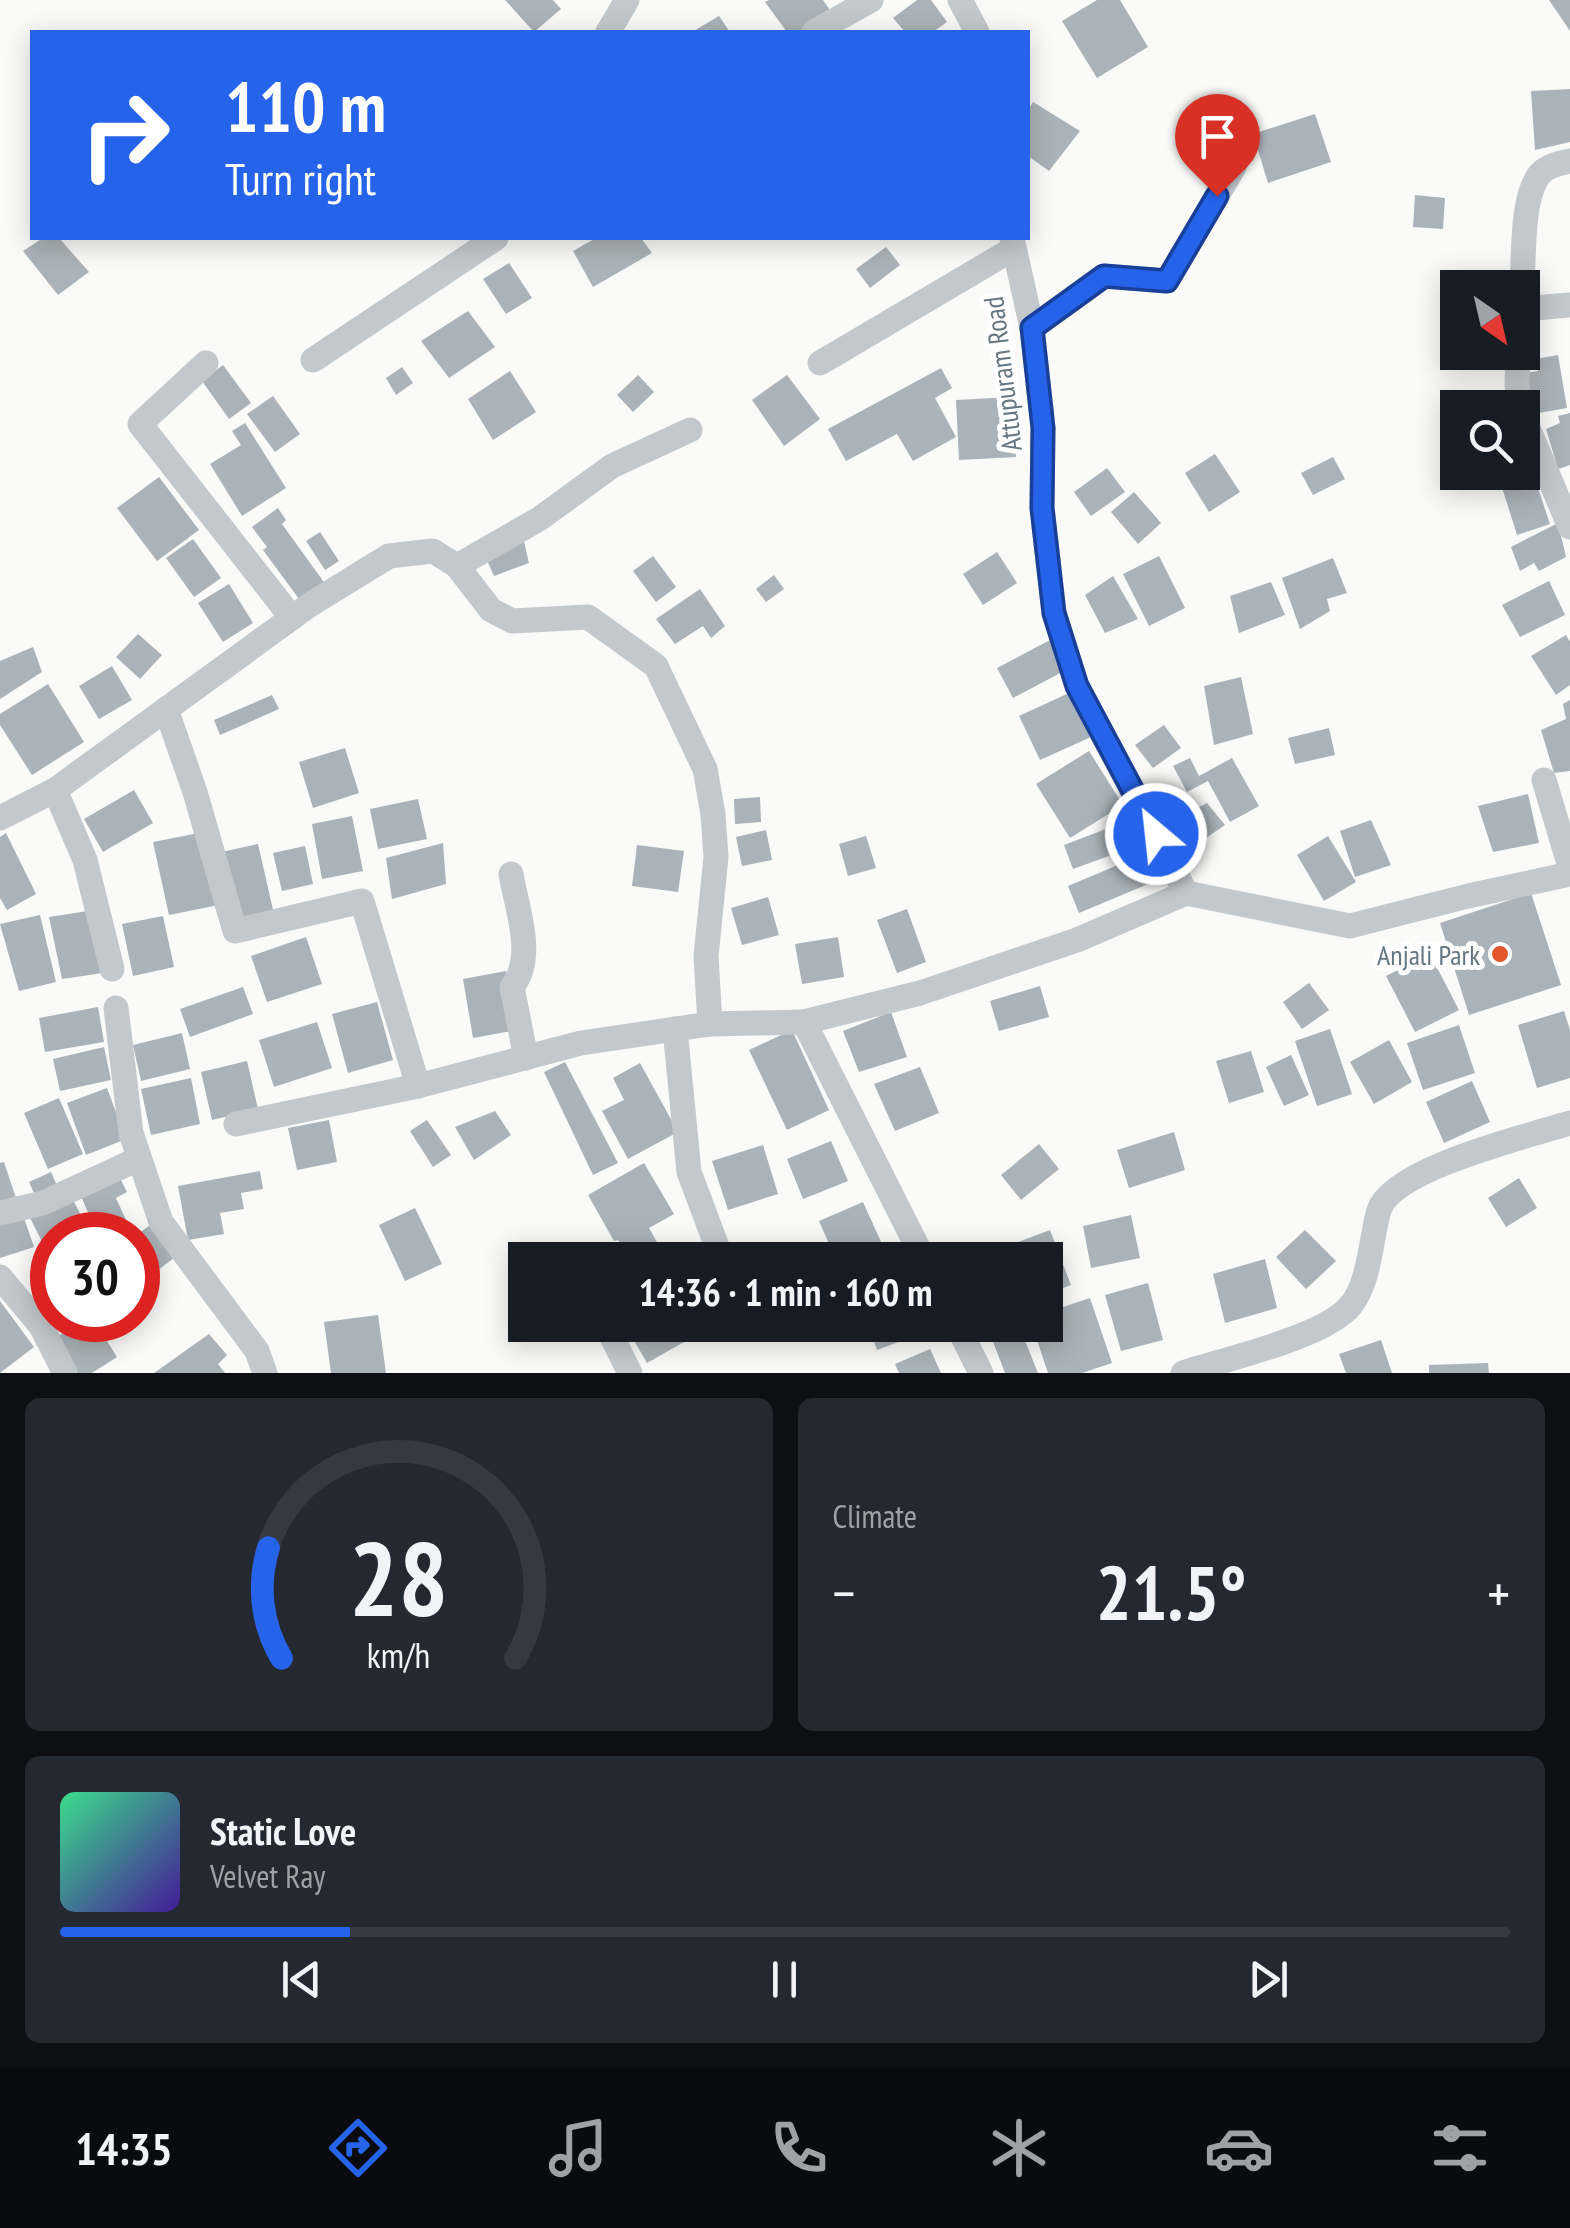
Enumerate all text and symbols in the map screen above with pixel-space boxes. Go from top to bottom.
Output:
text: 110 m [225,61,386,151]
icon: right [60,70,190,200]
pin [1175,94,1260,197]
icon: arrive [1190,109,1245,164]
text: Turn right [225,149,376,207]
north arrow [1440,270,1540,370]
map controls [1440,270,1540,490]
street label: Attupuram Road [974,295,1030,453]
button: search [1440,390,1540,490]
position arrow [1104,782,1208,886]
place label: Anjali Park [1377,936,1480,973]
marker: Anjali Park [1489,943,1511,965]
speed limit sign: 30 [30,1212,160,1342]
text: 14:36 · 1 min · 160 m [639,1267,932,1316]
text: Climate [833,1495,917,1537]
text: 28 [349,1510,448,1645]
text: 21.5° [1096,1544,1247,1641]
text: − [833,1557,855,1628]
text: + [1487,1557,1510,1628]
text: km/h [367,1632,430,1678]
text: Static Love [210,1806,356,1855]
text: Velvet Ray [210,1855,325,1897]
icon: previous [274,1952,329,2007]
icon: pause [757,1952,812,2007]
icon: next [1241,1952,1296,2007]
icon: directions [323,2113,393,2183]
icon: music [543,2113,613,2183]
icon: phone [764,2113,834,2183]
icon: climate [984,2113,1054,2183]
icon: car [1204,2113,1274,2183]
icon: filters [1425,2113,1495,2183]
text: 14:35 [75,2119,173,2177]

